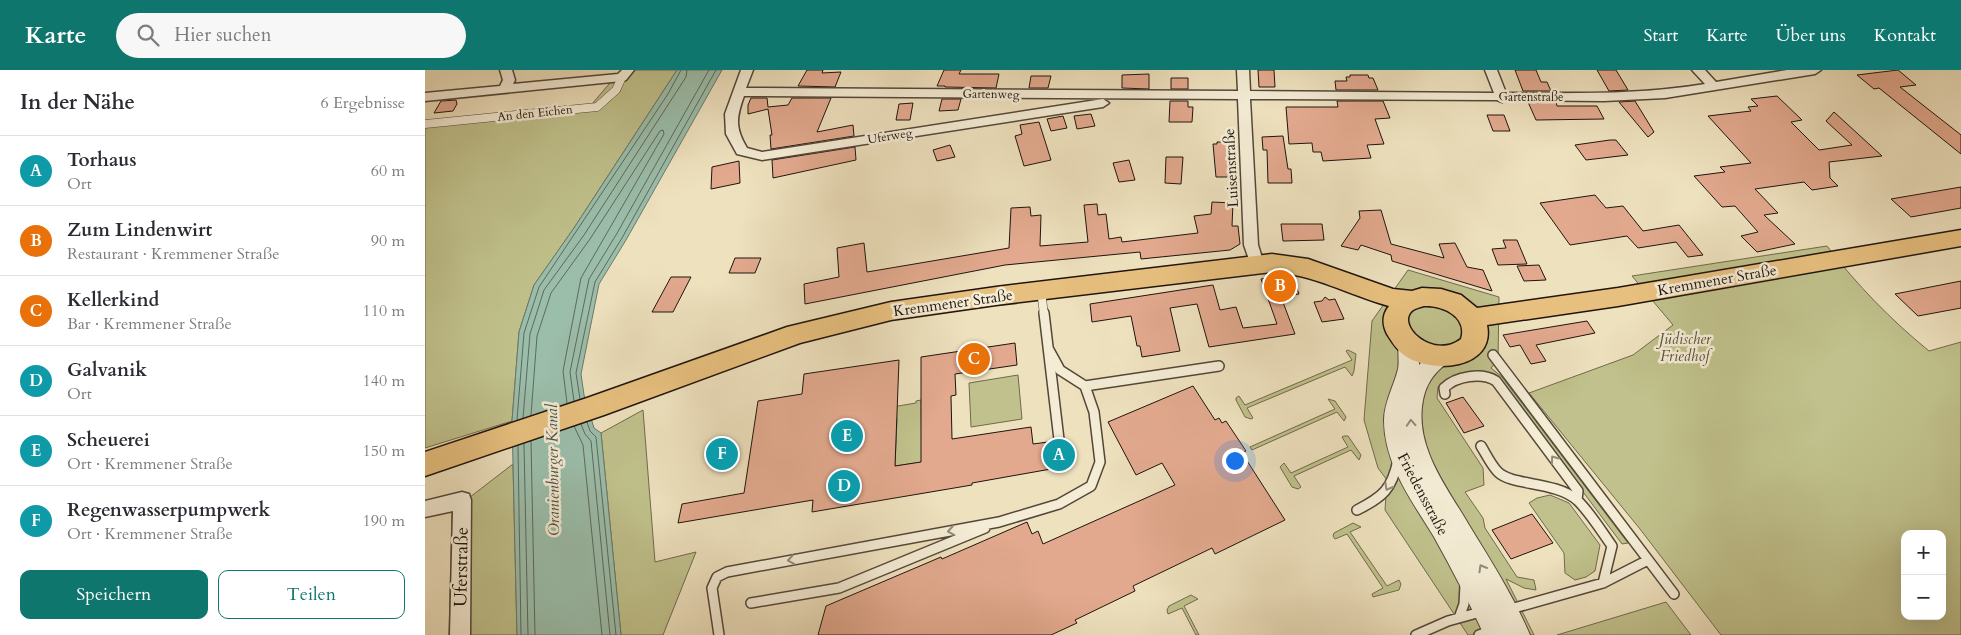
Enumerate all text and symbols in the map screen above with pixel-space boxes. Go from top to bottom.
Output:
search box [116,13,466,58]
text: Karte [25,19,86,52]
icon: search [134,21,162,49]
text: Hier suchen [174,22,272,48]
text: Start [1643,23,1678,48]
text: Karte [1706,23,1748,48]
text: Über uns [1776,23,1846,48]
text: Kontakt [1874,23,1936,48]
street label: Gartenweg [962,86,1020,103]
text: In der Nähe [20,88,135,117]
street label: Gartenstraße [1498,89,1564,105]
text: 6 Ergebnisse [320,92,405,114]
street label: An den Eichen [497,101,574,125]
street label: Uferweg [866,125,914,147]
street label: Luisenstraße [1219,128,1243,208]
text: Torhaus [67,147,137,173]
text: A [30,160,42,182]
text: 60 m [371,160,405,182]
text: Ort [67,173,92,195]
text: Zum Lindenwirt [67,217,212,243]
text: B [30,230,42,252]
text: 90 m [371,230,405,252]
text: Restaurant · Kremmener Straße [67,243,279,265]
street label: Kremmener Straße [1656,260,1778,300]
pin: B [1264,267,1296,305]
street label: Kremmener Straße [892,285,1014,321]
text: Kellerkind [67,287,159,313]
text: C [30,300,42,322]
text: 110 m [363,300,405,322]
text: Bar · Kremmener Straße [67,313,232,335]
park label: Jüdischer Friedhof [1655,329,1713,366]
pin: C [958,340,990,378]
text: Galvanik [67,357,147,383]
text: D [29,370,43,392]
text: 140 m [363,370,405,392]
text: Ort [67,383,92,405]
water label: Oranienburger Kanal [541,403,565,536]
pin: E [831,417,863,455]
one-way arrow [1406,419,1417,427]
text: Scheuerei [67,427,150,453]
pin: F [706,435,738,473]
pin: A [1043,436,1075,474]
text: E [31,440,41,462]
text: 150 m [363,440,405,462]
your location [1222,448,1248,474]
street label: Friedensstraße [1393,449,1453,539]
text: Ort · Kremmener Straße [67,453,233,475]
one-way arrow [1551,455,1560,465]
pin: D [828,467,860,505]
one-way arrow [1384,482,1394,491]
text: Regenwasserpumpwerk [67,497,270,523]
text: F [31,510,41,532]
text: 190 m [363,510,405,532]
text: Ort · Kremmener Straße [67,523,233,545]
one-way arrow [946,525,955,535]
street label: Uferstraße [448,527,475,607]
map controls [1901,530,1946,620]
button: + [1901,530,1946,575]
one-way arrow [786,554,795,564]
one-way arrow [1478,565,1488,574]
button: Speichern [20,570,208,619]
button: Teilen [218,570,405,619]
button: − [1901,575,1946,620]

